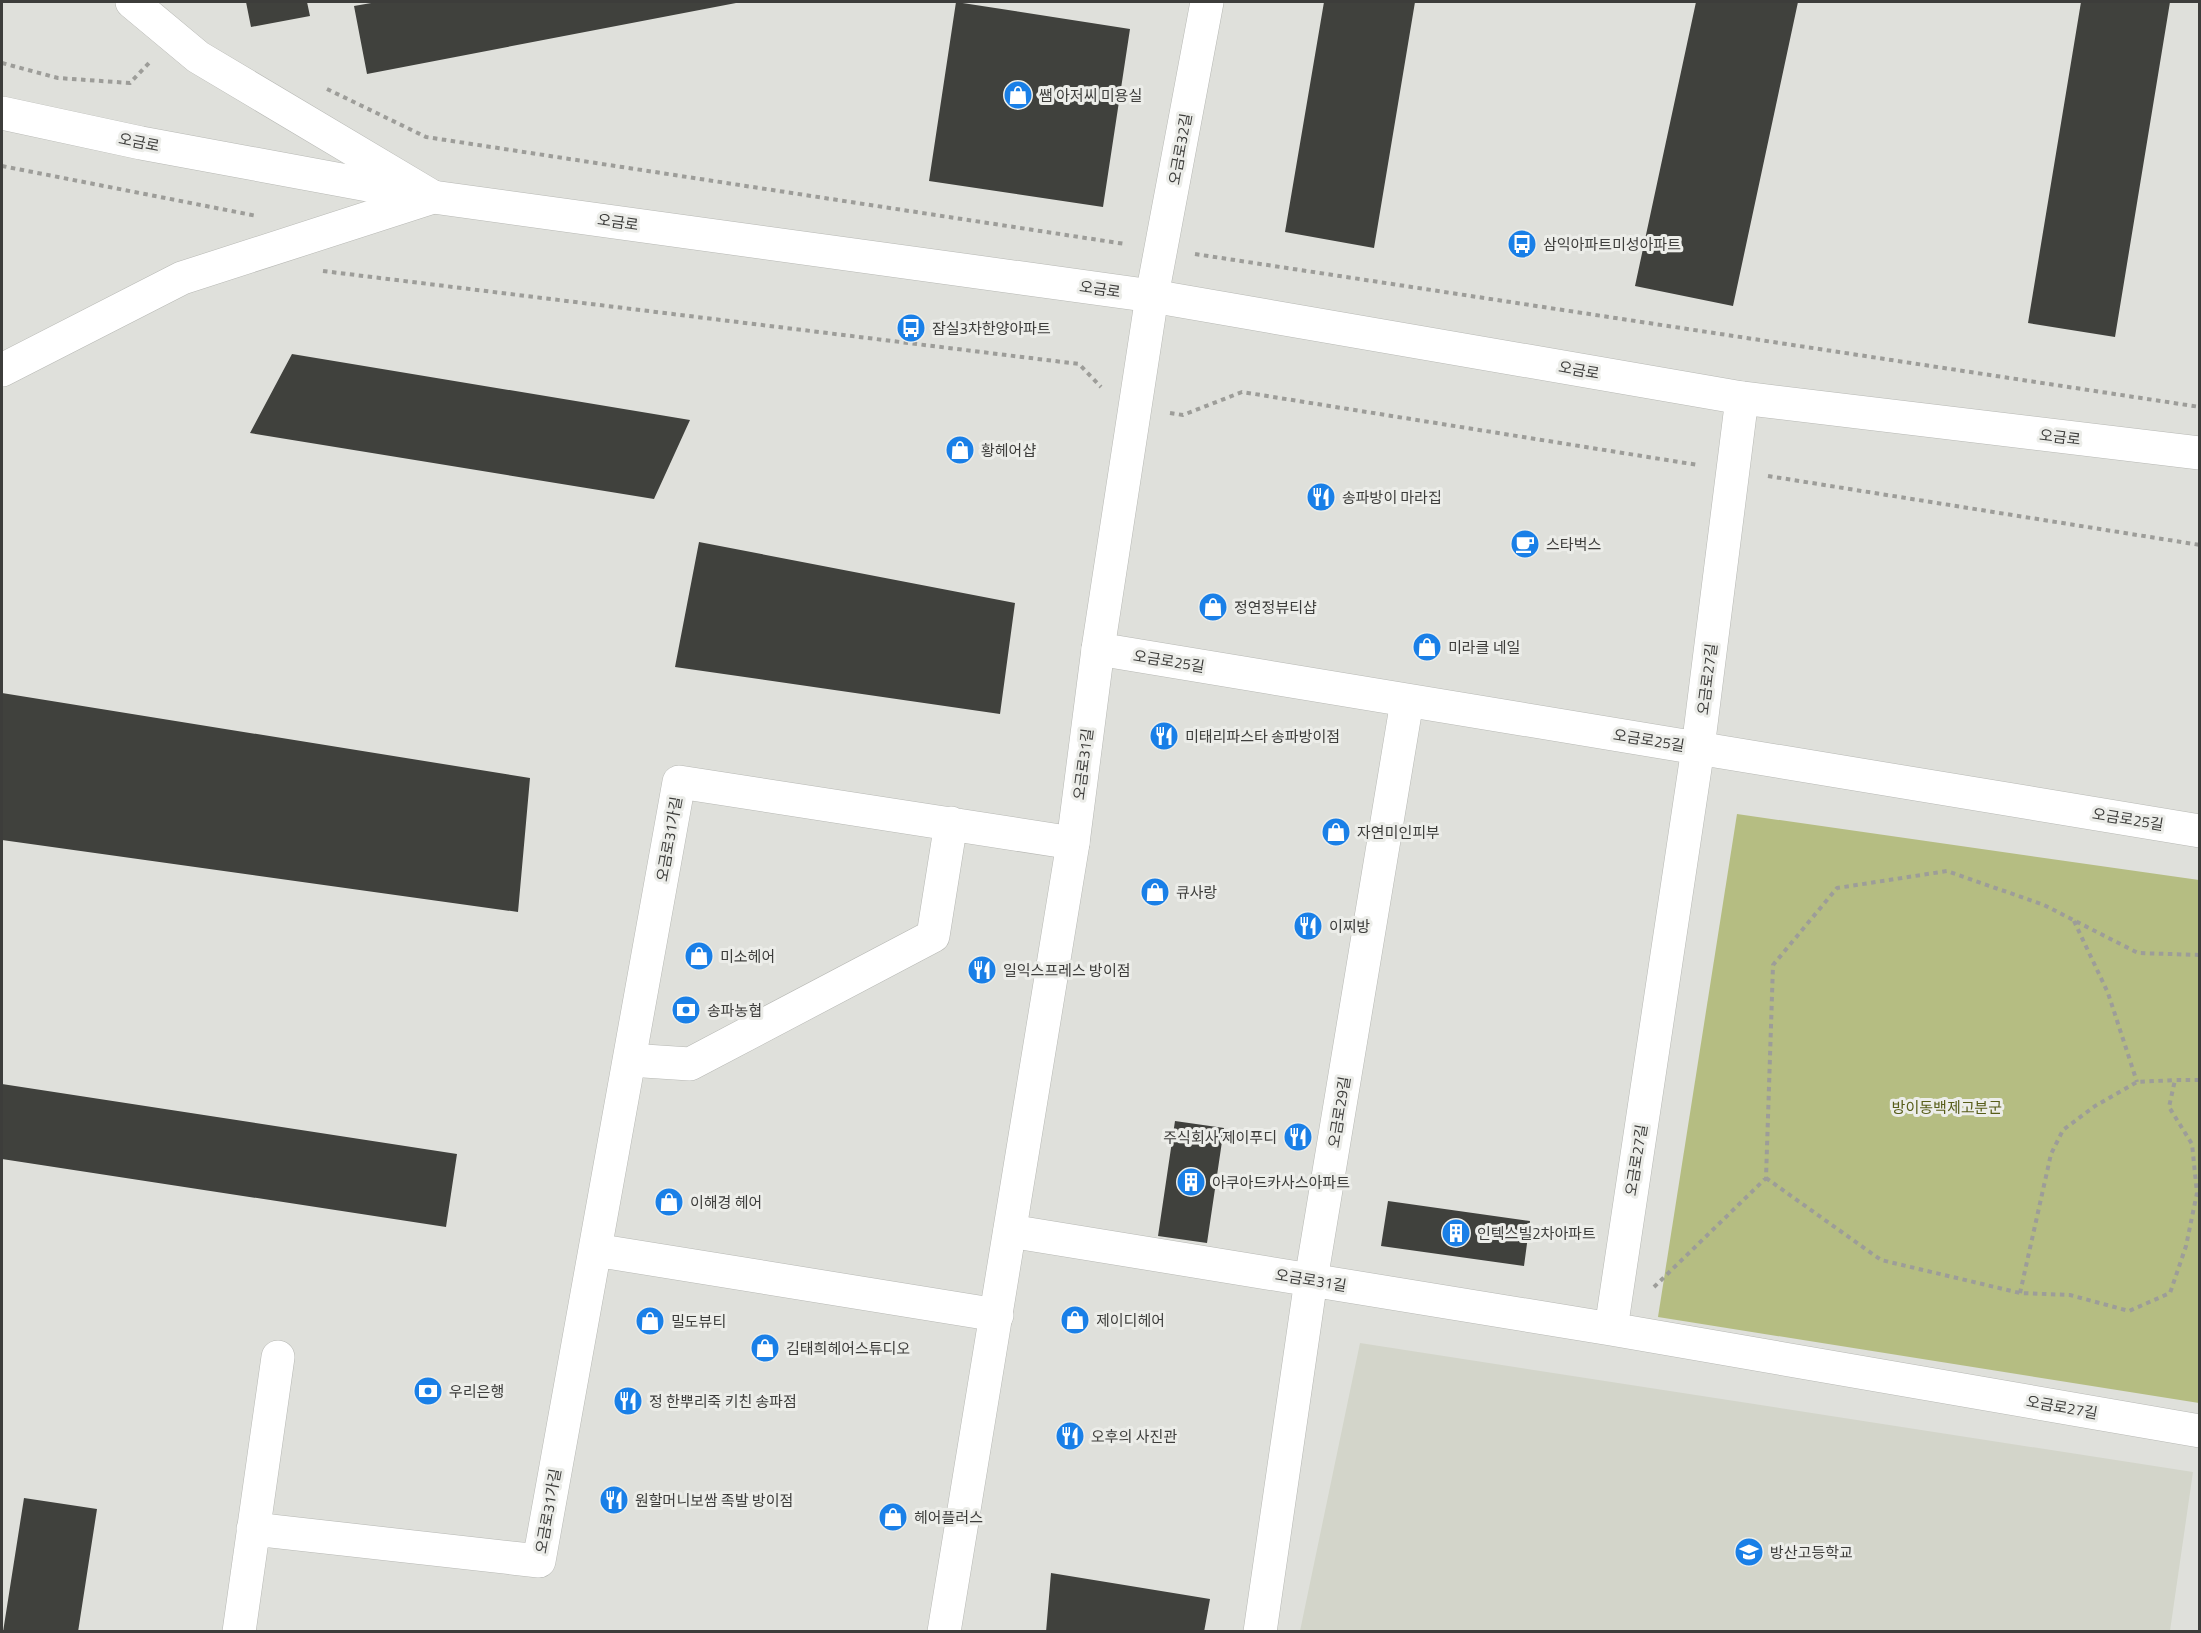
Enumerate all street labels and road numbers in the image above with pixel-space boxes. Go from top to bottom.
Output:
street label: 오금로32길 [1162,112,1198,186]
street label: 오금로 [116,127,162,157]
street label: 오금로 [596,208,640,236]
street label: 오금로 [1078,275,1122,303]
street label: 오금로 [1557,355,1601,385]
street label: 오금로 [2038,423,2082,451]
street label: 오금로27길 [1691,642,1723,716]
street label: 오금로25길 [1132,644,1206,678]
street label: 오금로25길 [1612,723,1686,757]
street label: 오금로31길 [1067,727,1099,801]
street label: 오금로31가길 [650,795,688,883]
street label: 오금로25길 [2091,802,2165,836]
street label: 오금로29길 [1322,1075,1356,1149]
street label: 오금로27길 [1619,1123,1653,1197]
street label: 오금로31길 [1274,1263,1348,1297]
street label: 오금로27길 [2025,1389,2099,1425]
street label: 오금로31가길 [529,1467,567,1555]

